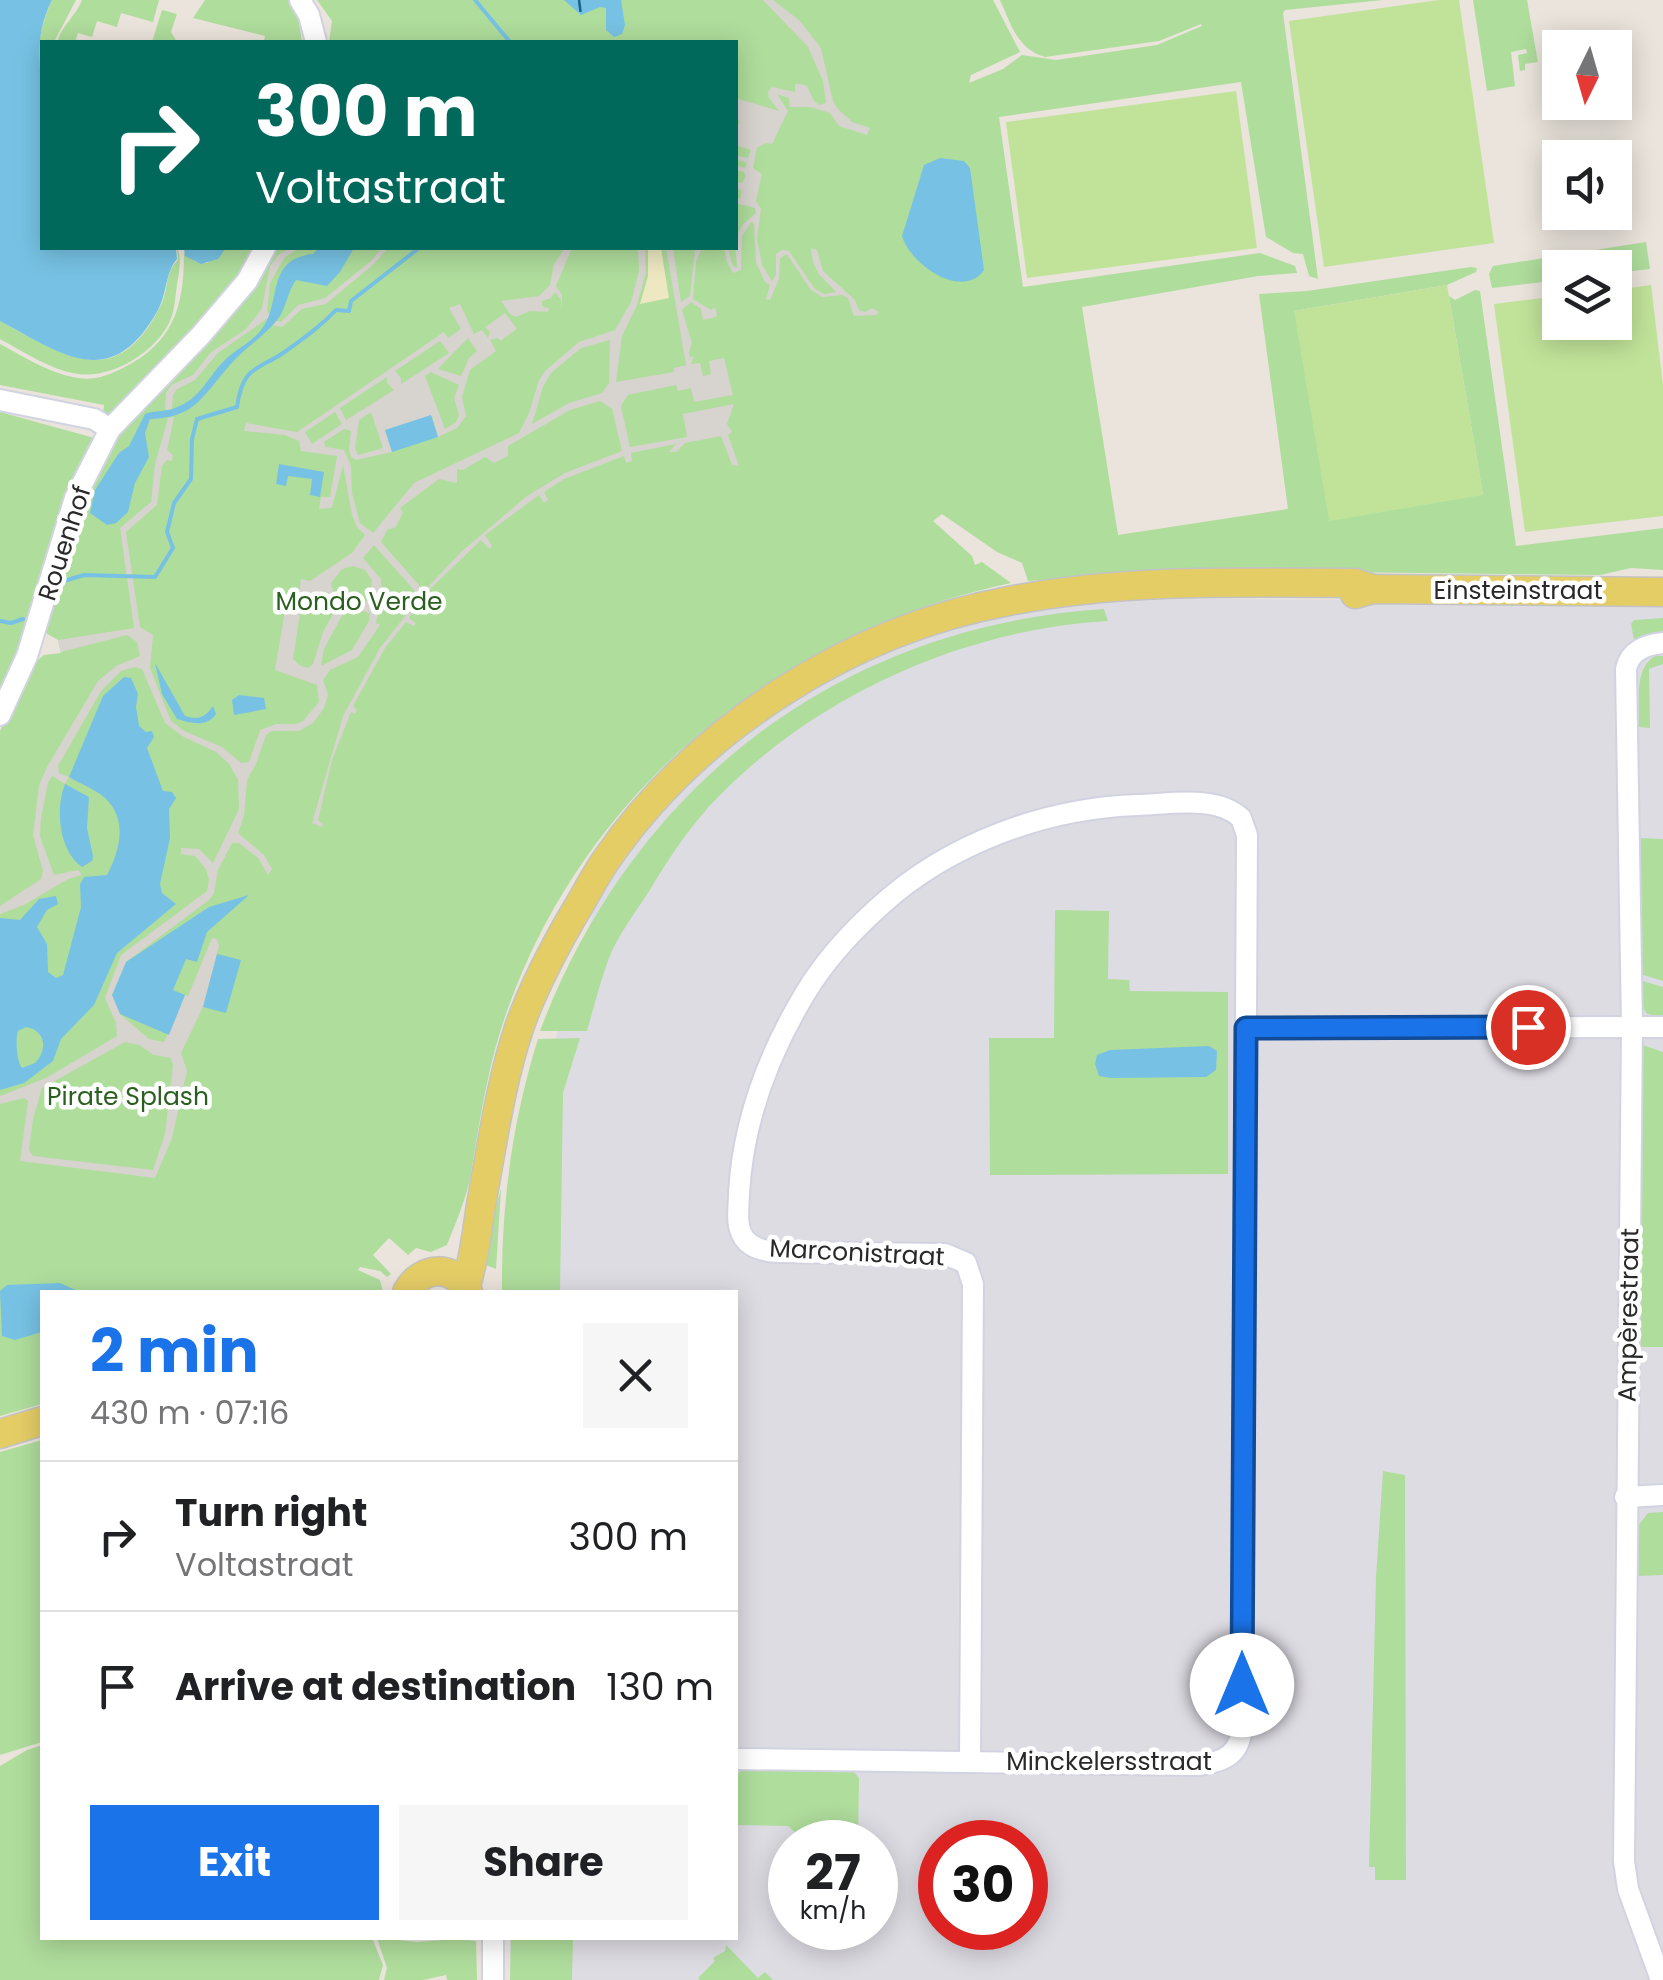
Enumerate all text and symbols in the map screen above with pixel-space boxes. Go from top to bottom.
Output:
north arrow [1542,30,1632,120]
map controls [1542,30,1632,340]
text: 300 m [255,62,478,161]
icon: right [90,80,220,210]
button: sound [1542,140,1632,230]
text: Voltastraat [255,156,506,219]
button: layers [1542,250,1632,340]
street label: Rouenhof [29,481,99,605]
street label: Einsteinstraat [1433,573,1603,608]
park label: Mondo Verde [275,584,443,619]
pin [1486,985,1571,1070]
icon: arrive [1501,1000,1556,1055]
park label: Pirate Splash [47,1079,209,1114]
street label: Ampèrestraat [1609,1228,1648,1402]
street label: Marconistraat [768,1230,945,1275]
text: 2 min [90,1309,259,1393]
button: close [583,1323,688,1428]
text: 430 m · 07:16 [90,1390,289,1435]
text: Turn right [175,1486,367,1539]
icon: right [90,1509,145,1564]
text: 300 m [569,1510,688,1563]
text: Voltastraat [175,1542,353,1587]
position arrow [1190,1633,1294,1737]
icon: arrive [90,1659,145,1714]
text: Arrive at destination [175,1660,576,1713]
text: 130 m [606,1660,714,1713]
street label: Minckelersstraat [1006,1744,1212,1779]
button: Exit [90,1805,379,1920]
button: Share [399,1805,688,1920]
speed limit sign: 30 [918,1820,1048,1950]
text: 27 [805,1837,861,1908]
text: km/h [800,1893,866,1928]

